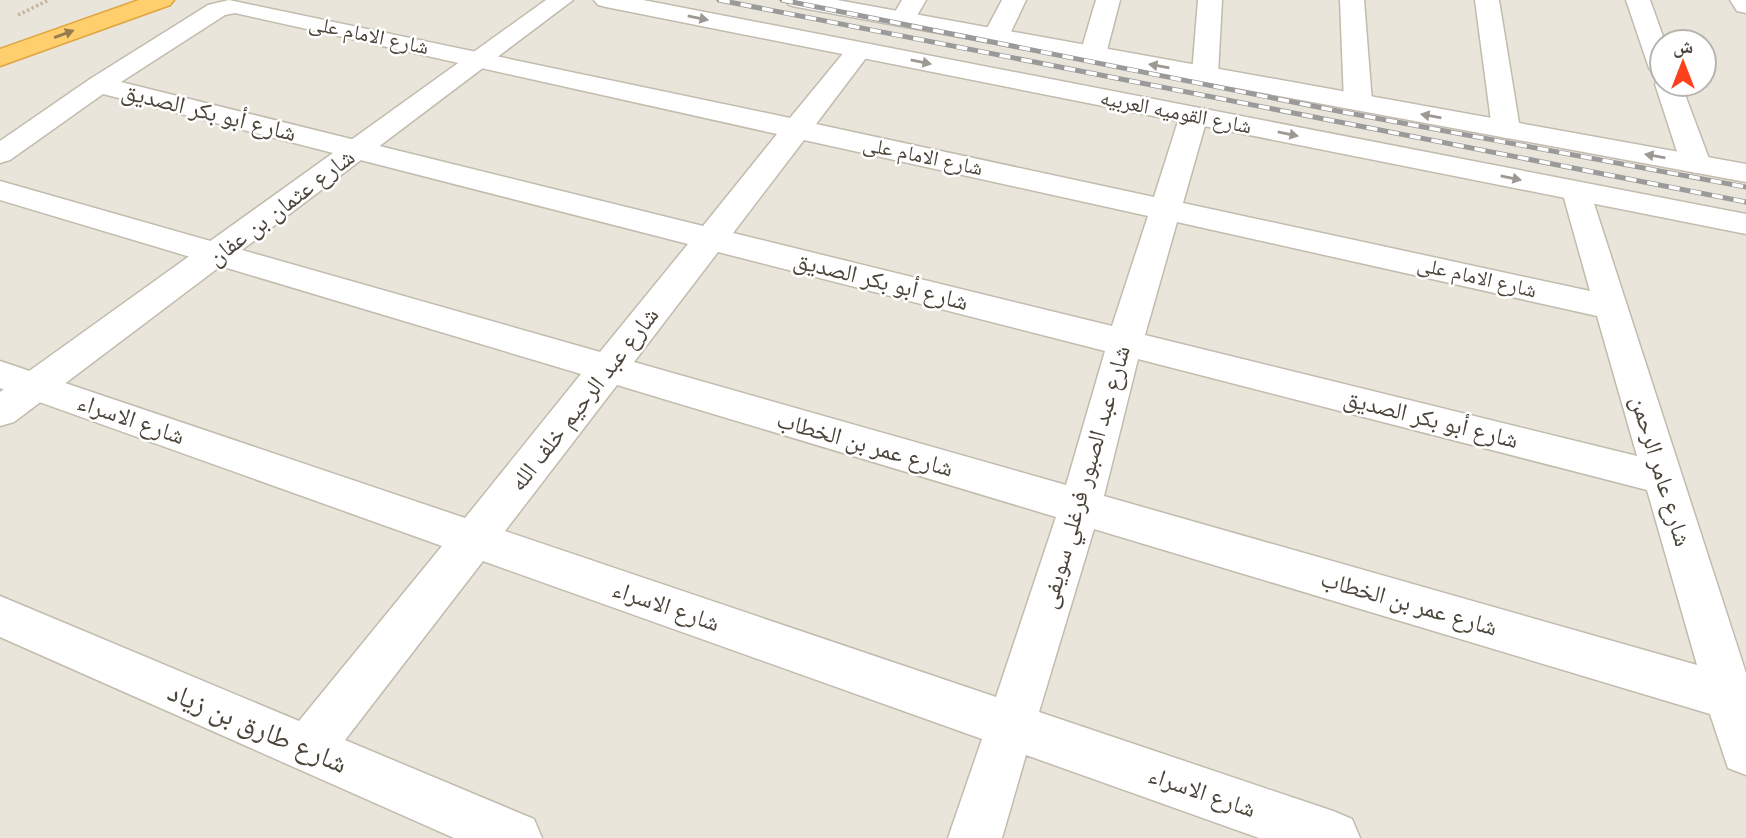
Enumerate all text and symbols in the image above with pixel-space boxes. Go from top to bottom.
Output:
street label: شارع الامام على [307,11,431,61]
one-way arrow [687,12,709,23]
one-way arrow [54,28,75,39]
north arrow [1648,28,1718,98]
text: ش [1673,35,1693,58]
one-way arrow [910,56,932,67]
one-way arrow [1148,60,1170,71]
street label: شارع أبو بكر الصديق [119,77,299,148]
street label: شارع القوميه العربيه [1098,86,1254,139]
one-way arrow [1420,110,1442,121]
one-way arrow [1277,128,1299,139]
street label: شارع الامام على [861,132,985,182]
street label: شارع عثمان بن عفان [202,143,361,272]
one-way arrow [1644,150,1666,161]
one-way arrow [1500,173,1522,184]
street label: شارع أبو بكر الصديق [791,246,971,317]
street label: شارع الامام على [1415,252,1539,304]
street label: شارع عبد الرحيم خلف الله [504,302,666,498]
street label: شارع عبد الصبور فرغلي سويفى [1034,342,1141,613]
street label: شارع أبو بكر الصديق [1341,384,1521,455]
street label: شارع الاسراء [73,388,188,451]
street label: شارع عامر الرحمن [1624,392,1697,550]
street label: شارع عمر بن الخطاب [773,405,956,484]
street label: شارع عمر بن الخطاب [1317,564,1500,643]
street label: شارع الاسراء [608,575,723,638]
street label: شارع طارق بن زياد [163,675,352,781]
street label: شارع الاسراء [1144,761,1259,824]

